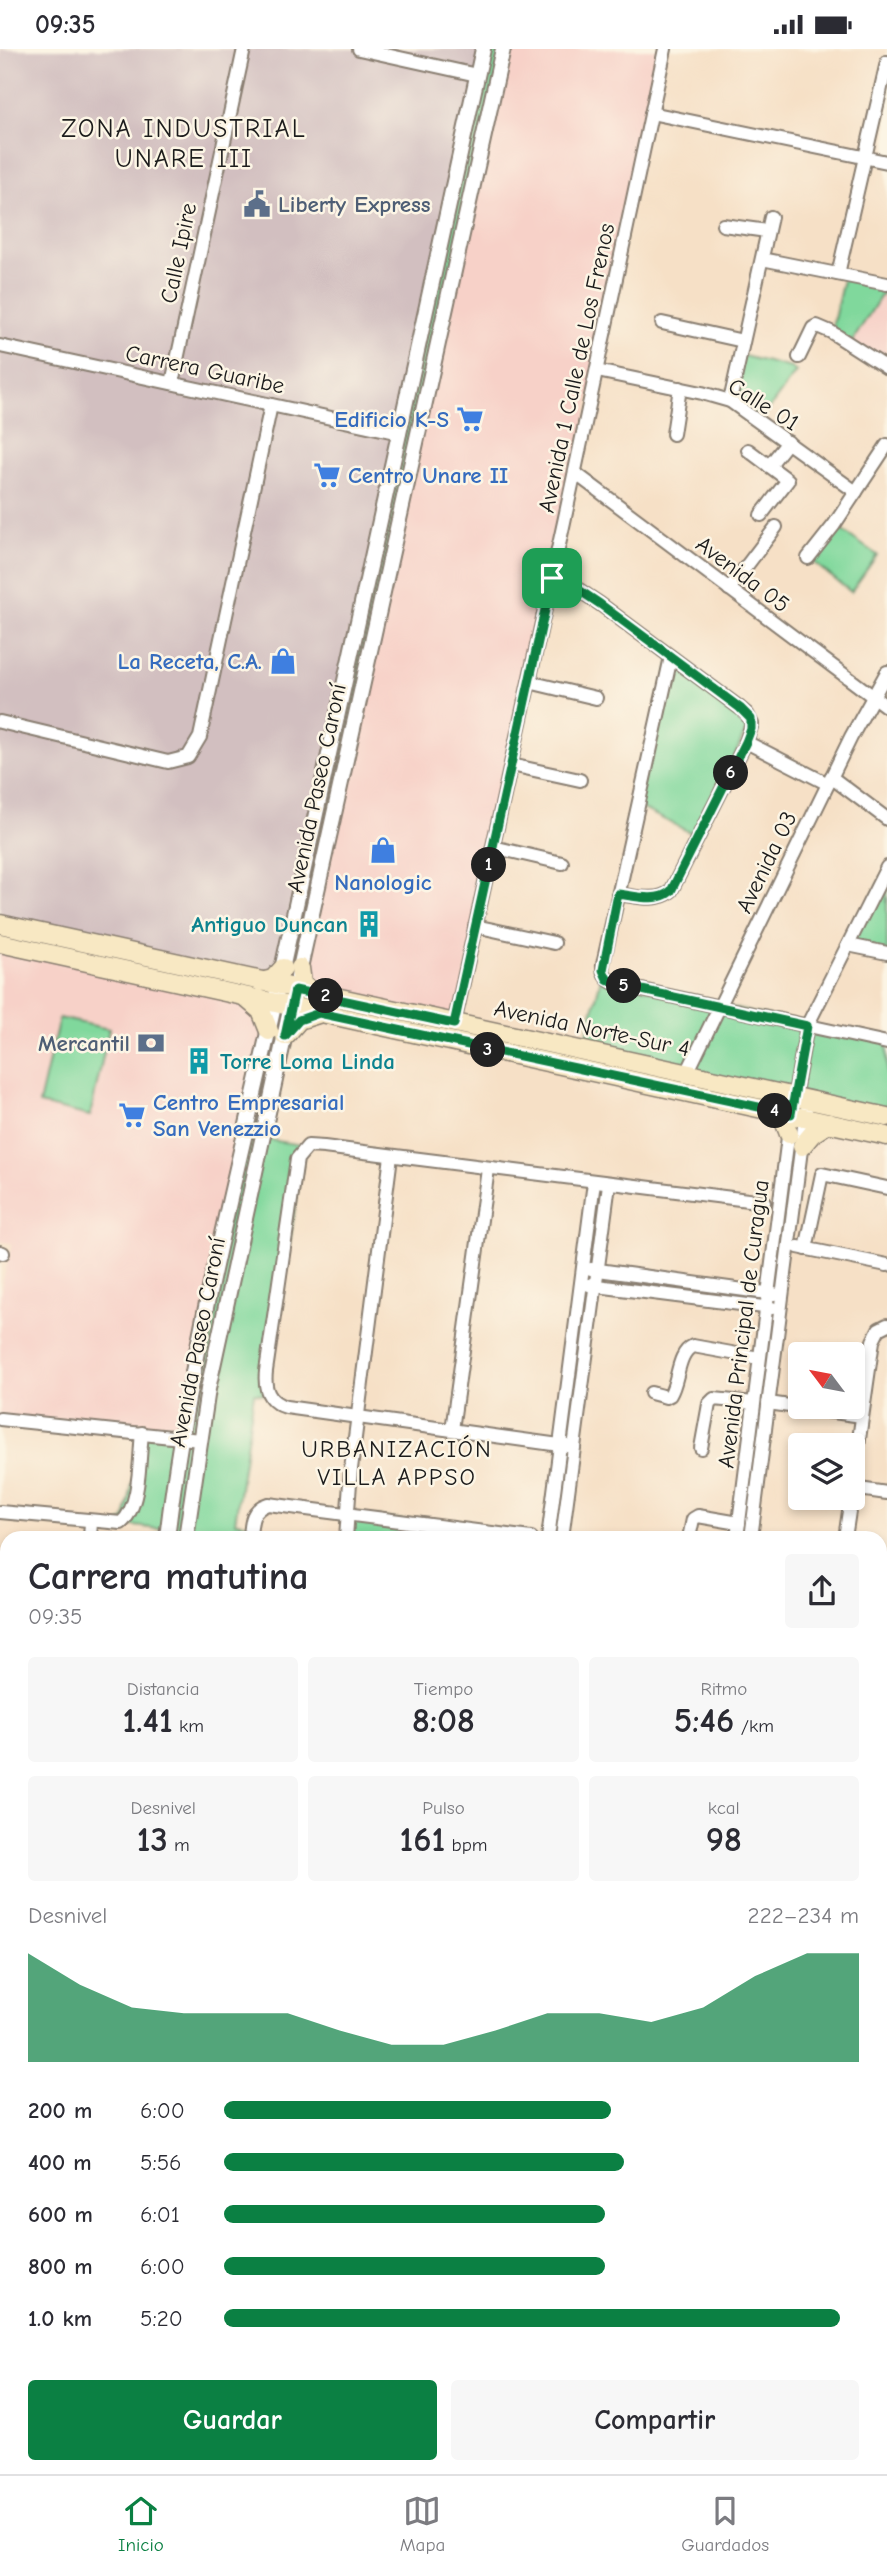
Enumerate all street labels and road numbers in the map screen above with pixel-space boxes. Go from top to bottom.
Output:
street label: Calle Ipire [155,200,202,306]
street label: Avenida 1 Calle de Los Frenos [533,221,620,515]
street label: Carrera Guaribe [123,339,287,400]
street label: Calle 01 [723,372,804,437]
street label: Avenida 05 [691,530,795,618]
street label: Avenida Paseo Caroní [281,680,352,895]
street label: Avenida 03 [730,807,803,917]
street label: Avenida Norte-Sur 4 [492,995,692,1062]
street label: Avenida Principal de Curagua [712,1178,775,1470]
street label: Avenida Paseo Caroní [164,1234,231,1449]

